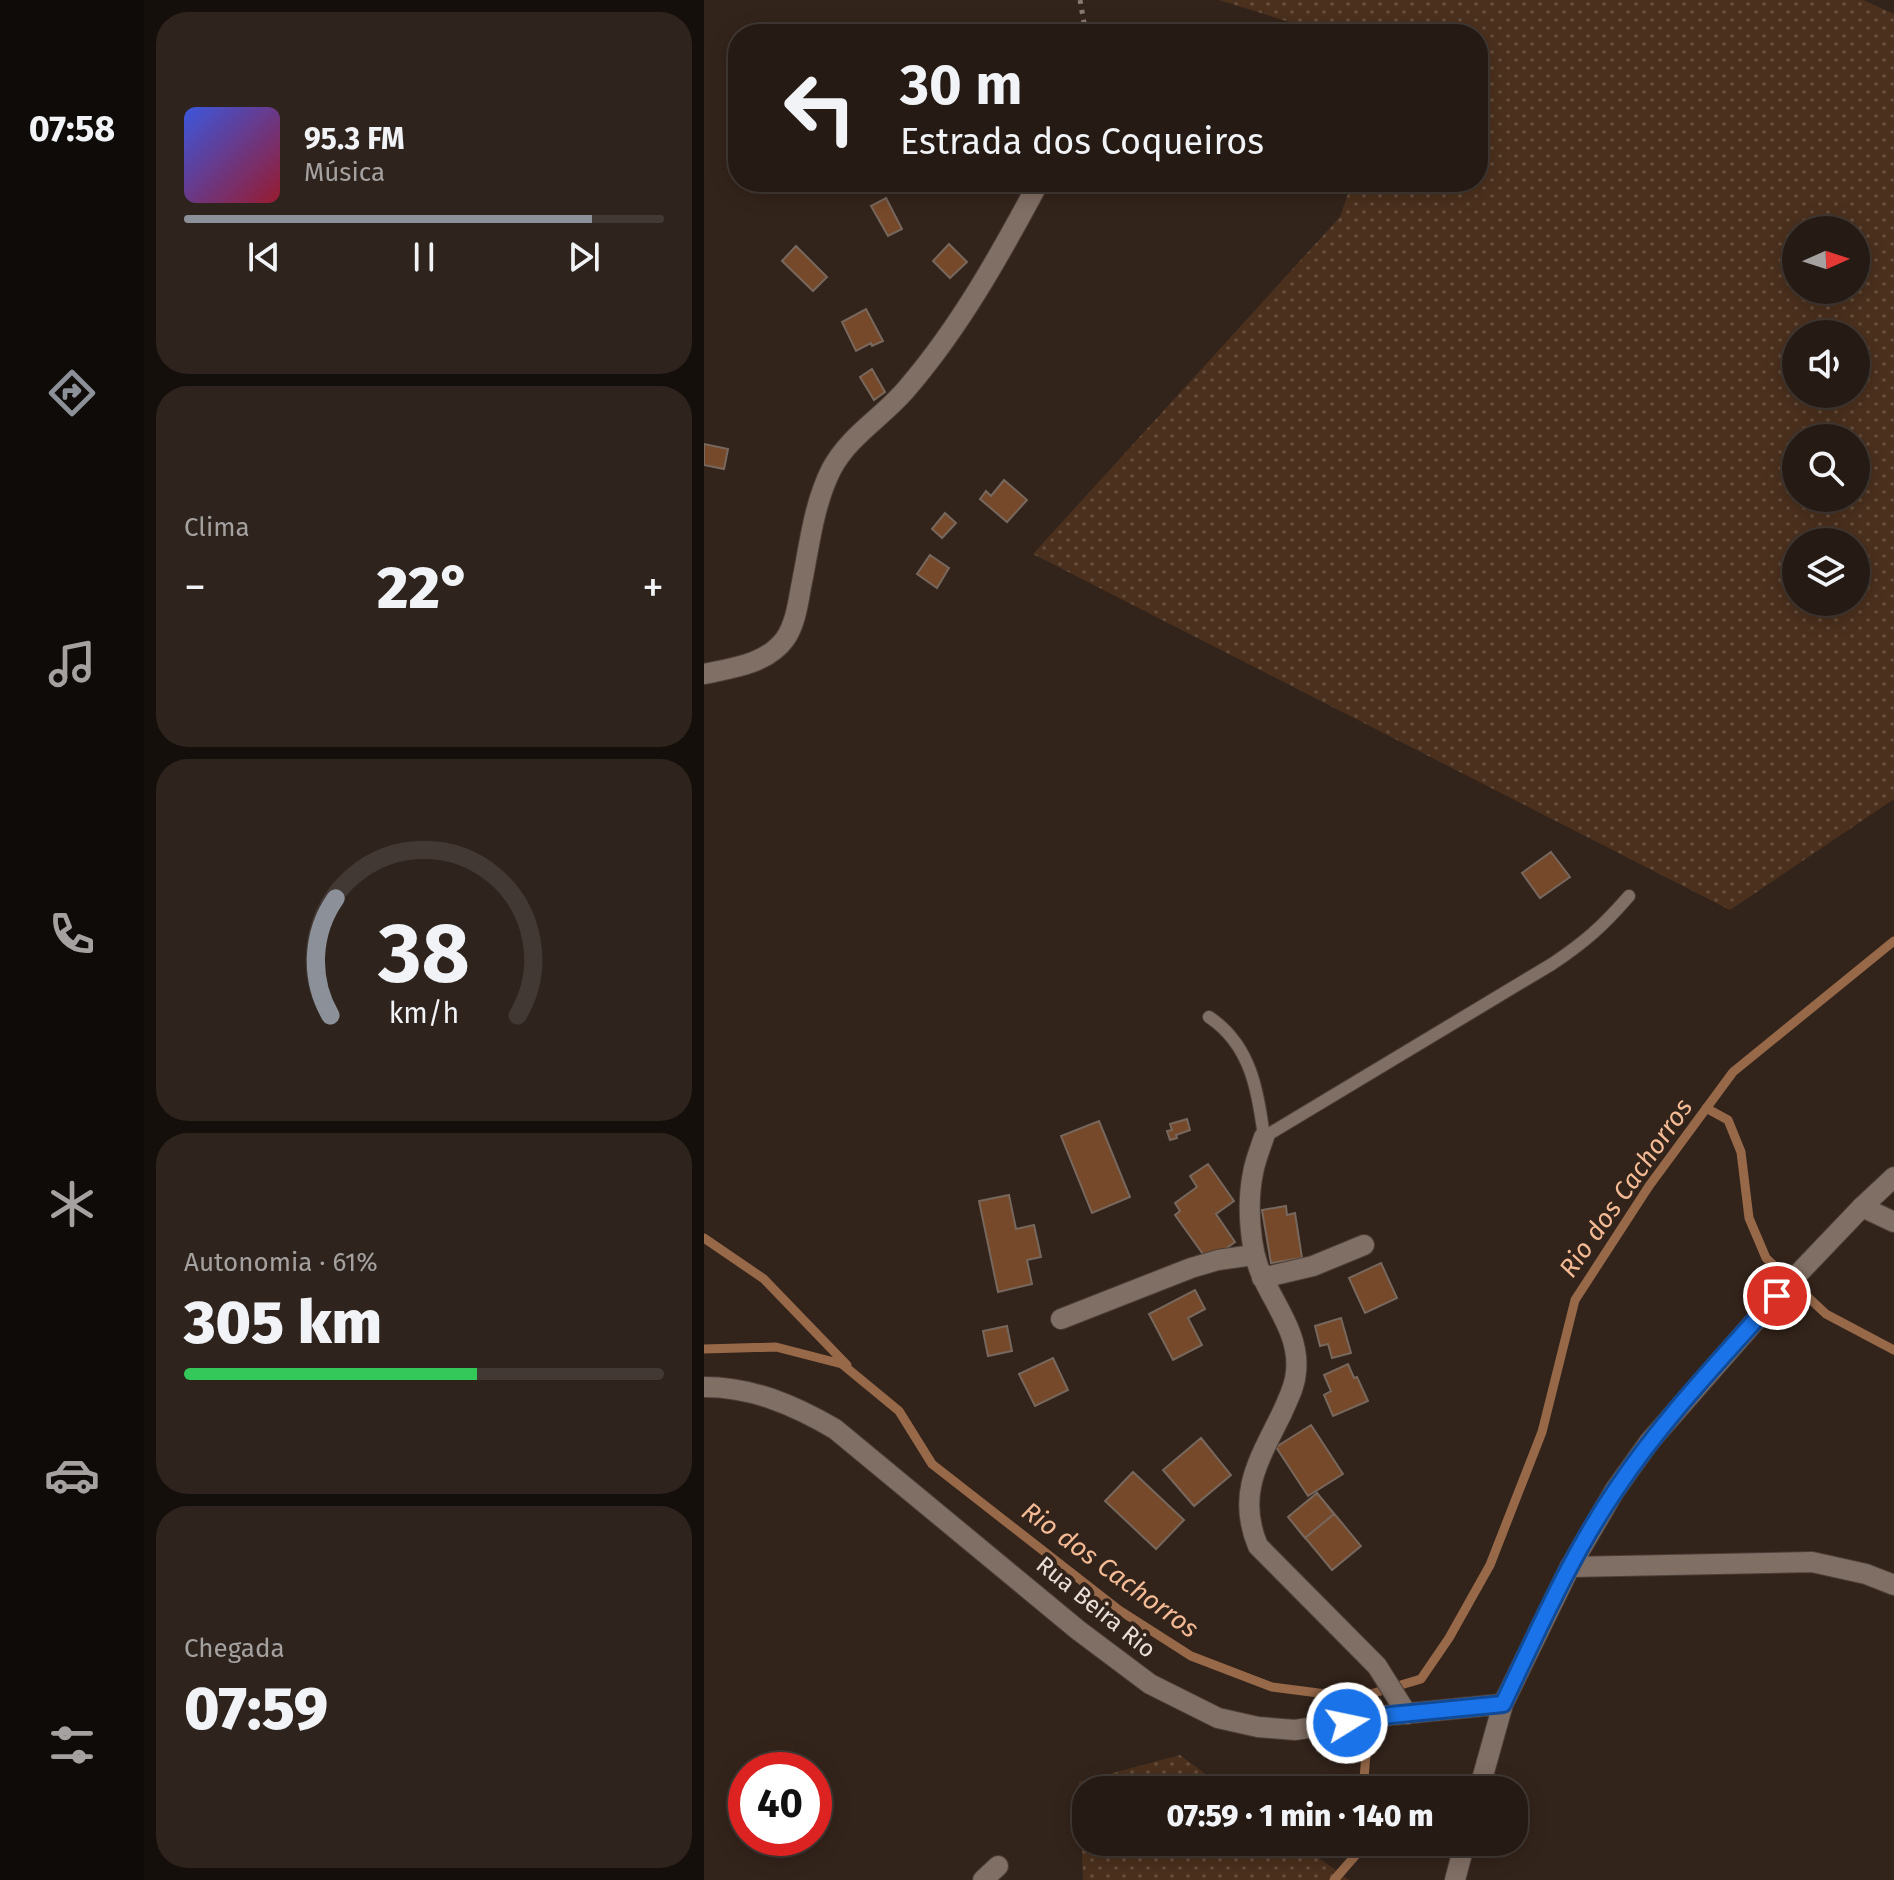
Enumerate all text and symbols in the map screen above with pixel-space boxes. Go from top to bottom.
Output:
text: 30 m [900,52,1022,119]
icon: left [768,56,872,160]
text: 07:58 [29,107,115,151]
text: Estrada dos Coqueiros [900,120,1264,164]
text: 95.3 FM [304,121,405,157]
text: Música [304,157,385,188]
north arrow [1782,216,1870,304]
map controls [1782,216,1870,616]
icon: previous [242,235,286,279]
icon: pause [402,235,446,279]
icon: next [562,235,606,279]
button: sound [1782,320,1870,408]
icon: directions [44,365,100,421]
button: search [1782,424,1870,512]
text: Clima [184,512,250,543]
button: layers [1782,528,1870,616]
text: 22° [377,552,471,624]
text: − [184,561,206,614]
text: + [642,561,664,614]
icon: music [44,636,100,692]
text: 38 [377,904,470,1004]
icon: phone [44,906,100,962]
text: km/h [389,996,459,1031]
water label: Rio dos Cachorros [1553,1093,1699,1283]
icon: climate [44,1176,100,1232]
text: Autonomia · 61% [184,1247,378,1278]
pin [1743,1262,1811,1330]
icon: arrive [1755,1274,1799,1318]
text: 305 km [184,1287,382,1359]
icon: car [44,1447,100,1503]
water label: Rio dos Cachorros [1016,1496,1204,1644]
street label: Rua Beira Rio [1031,1550,1161,1664]
text: Chegada [184,1633,285,1664]
text: 07:59 [184,1673,328,1745]
position arrow [1305,1681,1389,1765]
icon: filters [44,1717,100,1773]
speed limit sign: 40 [728,1752,832,1856]
text: 07:59 · 1 min · 140 m [1166,1798,1434,1834]

